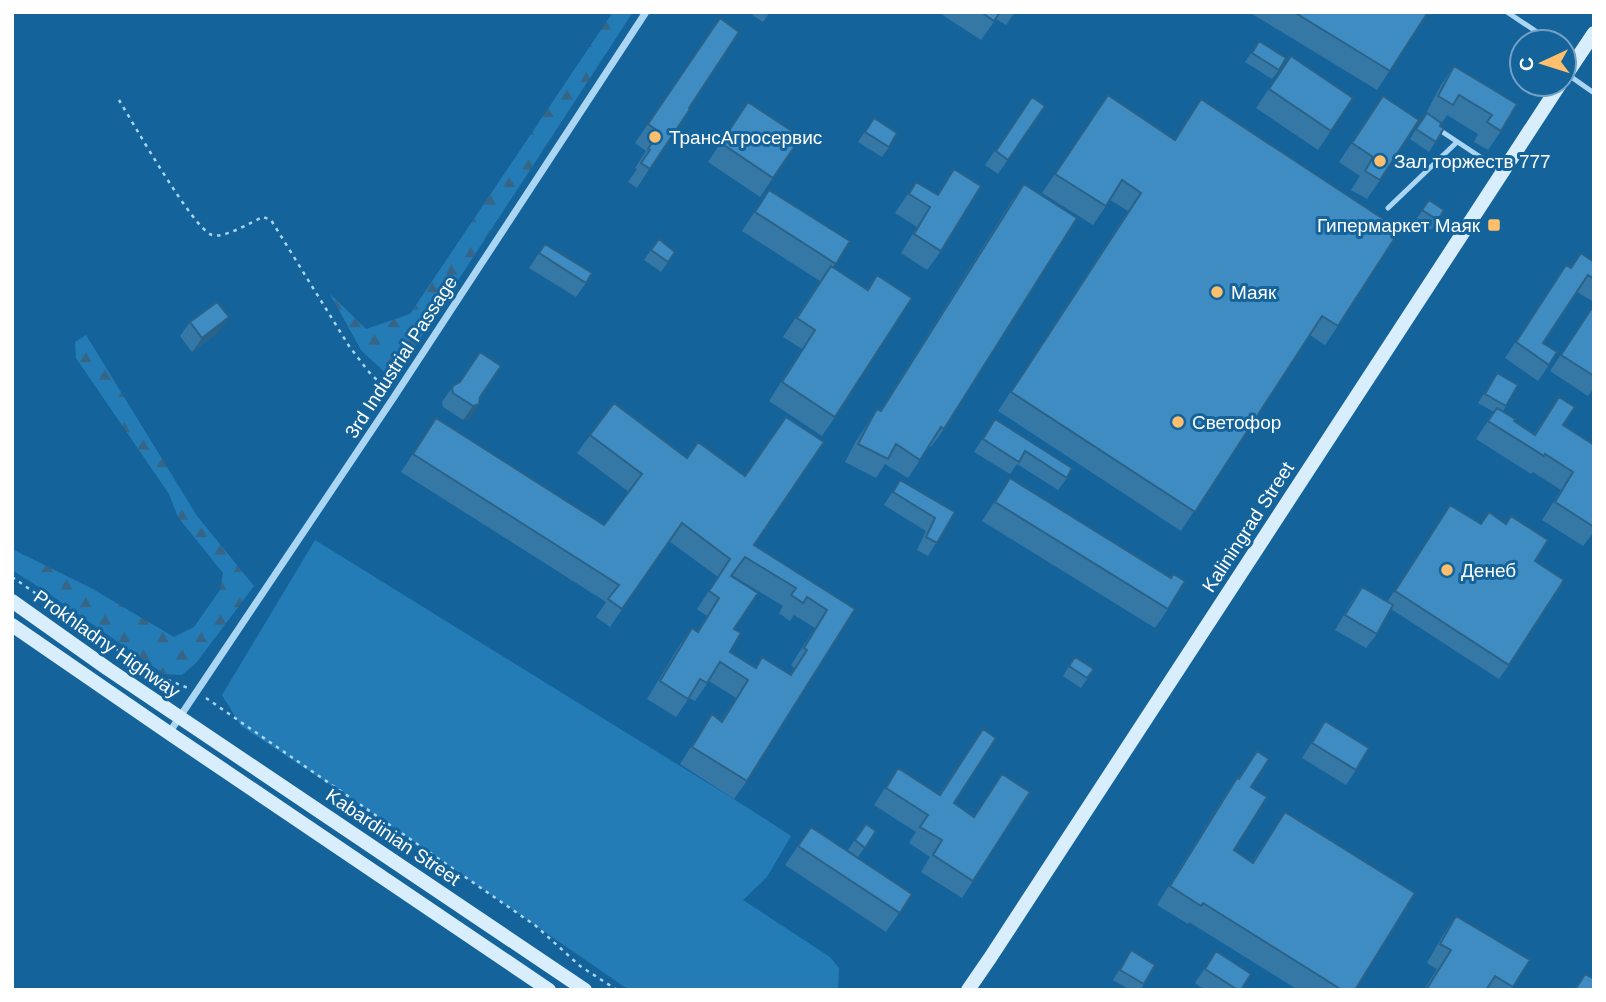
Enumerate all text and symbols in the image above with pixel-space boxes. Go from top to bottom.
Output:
north arrow [1508,28,1578,98]
text: С [1516,56,1537,72]
place label: ТрансАгросервис [669,127,822,148]
marker: ТрансАгросервис [647,129,663,145]
place label: Зал торжеств 777 [1394,151,1551,172]
marker: Зал торжеств 777 [1372,153,1388,169]
place label: Гипермаркет Маяк [1317,215,1481,236]
marker: Гипермаркет Маяк [1486,217,1502,233]
street label: 3rd Industrial Passage [341,272,461,442]
place label: Маяк [1231,282,1277,303]
marker: Маяк [1209,284,1225,300]
place label: Светофор [1192,412,1281,433]
marker: Светофор [1170,414,1186,430]
street label: Kaliningrad Street [1198,457,1298,596]
place label: Денеб [1461,560,1516,581]
marker: Денеб [1439,562,1455,578]
street label: Prokhladny Highway [30,586,184,703]
street label: Kabardinian Street [322,784,465,890]

